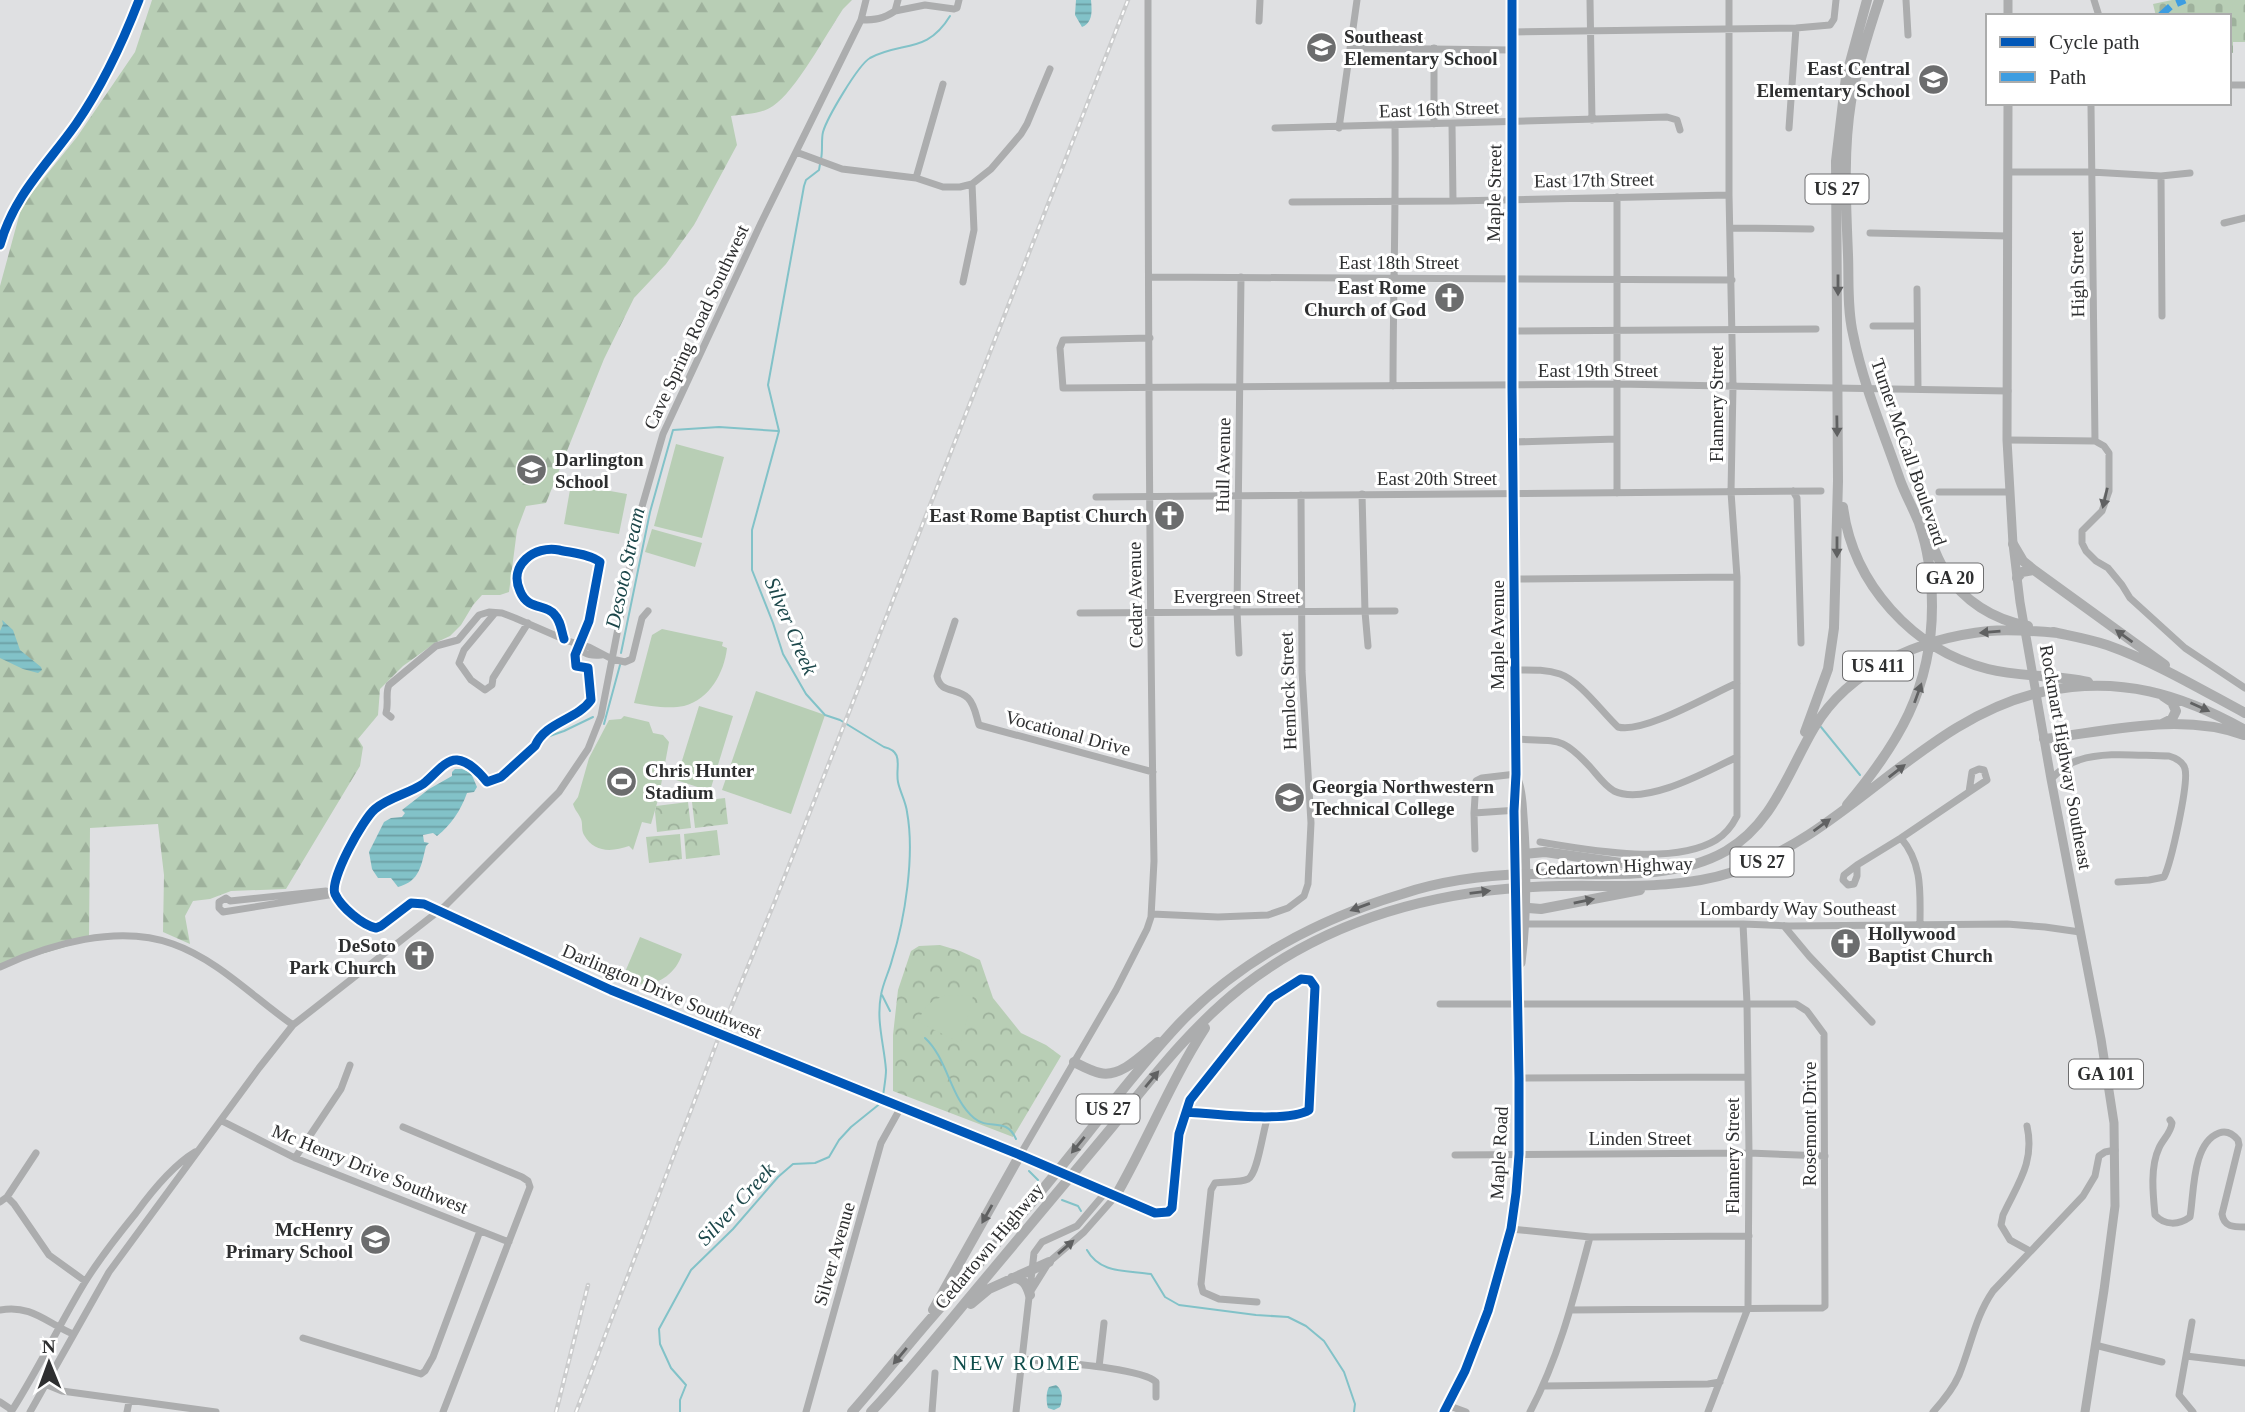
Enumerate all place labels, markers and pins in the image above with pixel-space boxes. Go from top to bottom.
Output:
place label: Southeast Elementary School [1344,26,1498,69]
school or university icon: Southeast Elementary School [1304,30,1338,64]
place label: East Central Elementary School [1756,58,1910,101]
school or university icon: East Central Elementary School [1916,62,1950,96]
place label: East Rome Church of God [1304,277,1426,320]
church icon: East Rome Church of God [1432,281,1466,315]
place label: Darlington School [555,449,644,492]
school or university icon: Darlington School [515,453,549,487]
church icon: East Rome Baptist Church [1153,498,1187,532]
place label: East Rome Baptist Church [929,505,1147,526]
place label: Chris Hunter Stadium [645,760,755,803]
sports icon: Chris Hunter Stadium [605,764,639,798]
place label: Georgia Northwestern Technical College [1312,776,1494,819]
school or university icon: Georgia Northwestern Technical College [1272,780,1306,814]
place label: Hollywood Baptist Church [1868,923,1993,966]
church icon: Hollywood Baptist Church [1828,927,1862,961]
place label: DeSoto Park Church [289,935,396,978]
church icon: DeSoto Park Church [402,939,436,973]
place label: McHenry Primary School [226,1219,354,1262]
school or university icon: McHenry Primary School [359,1223,393,1257]

